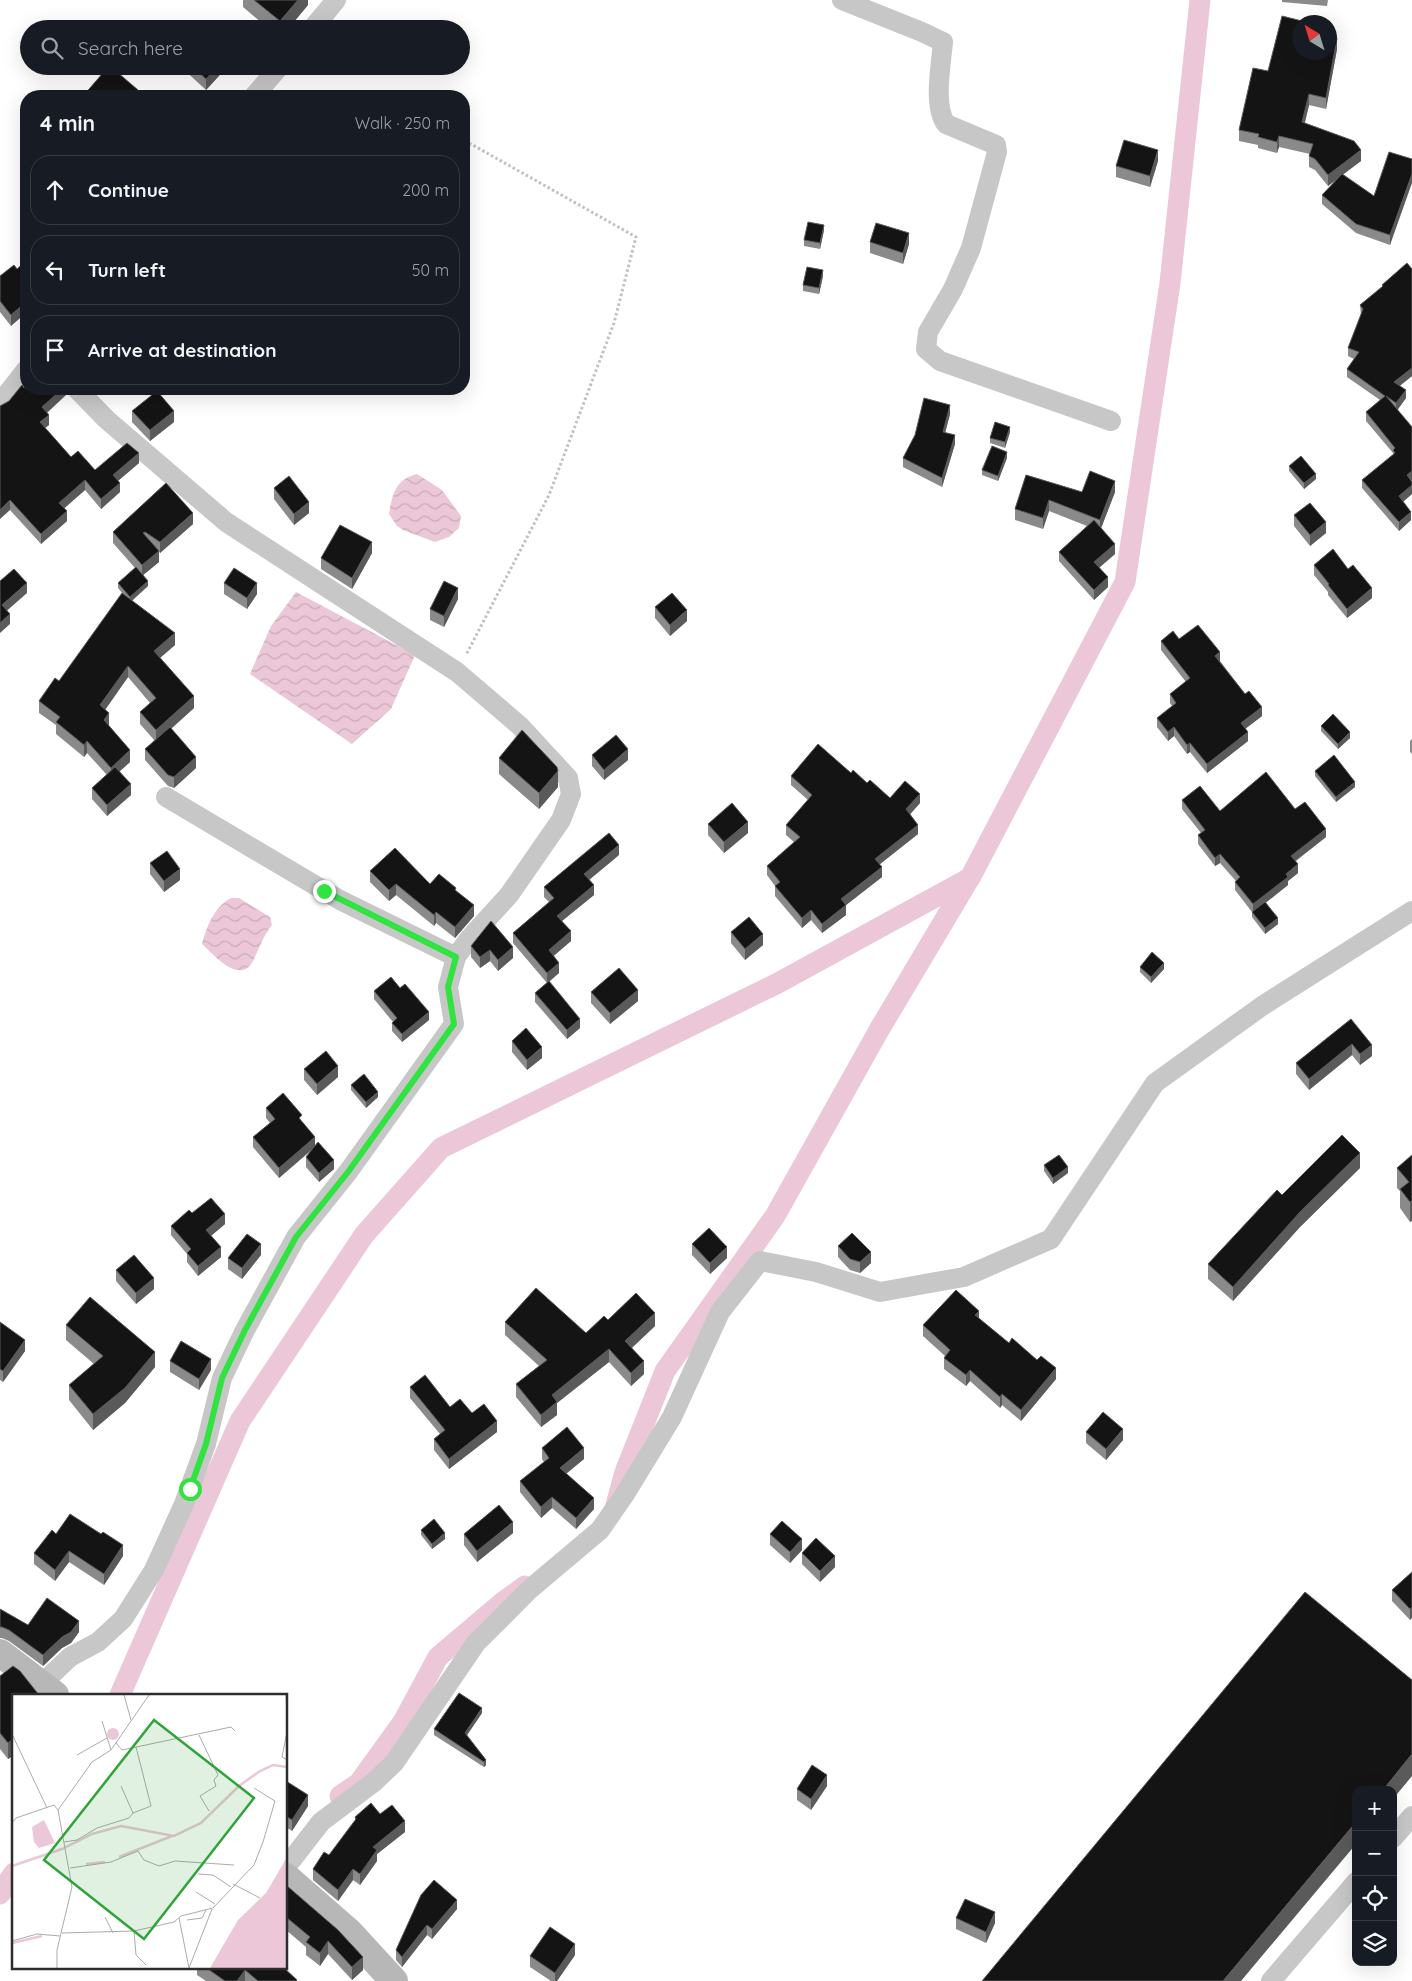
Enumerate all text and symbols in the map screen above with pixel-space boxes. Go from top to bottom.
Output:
north arrow [1292,15,1337,60]
search box [20,20,470,75]
icon: search [38,34,66,62]
text: Search here [78,36,183,60]
text: 4 min [40,110,95,136]
text: Walk · 250 m [355,113,450,133]
icon: ahead [41,176,69,204]
text: Continue [88,178,169,202]
text: 200 m [402,180,449,200]
icon: left [41,256,69,284]
text: Turn left [88,258,166,282]
text: 50 m [412,260,449,280]
icon: arrive [41,336,69,364]
text: Arrive at destination [88,338,277,362]
route end [313,880,336,903]
route start [179,1478,202,1501]
inset map [12,1694,288,1968]
map controls [1352,1786,1397,1966]
button: + [1352,1786,1397,1831]
button: − [1352,1831,1397,1876]
button: locate [1352,1876,1397,1921]
button: layers [1352,1921,1397,1966]

